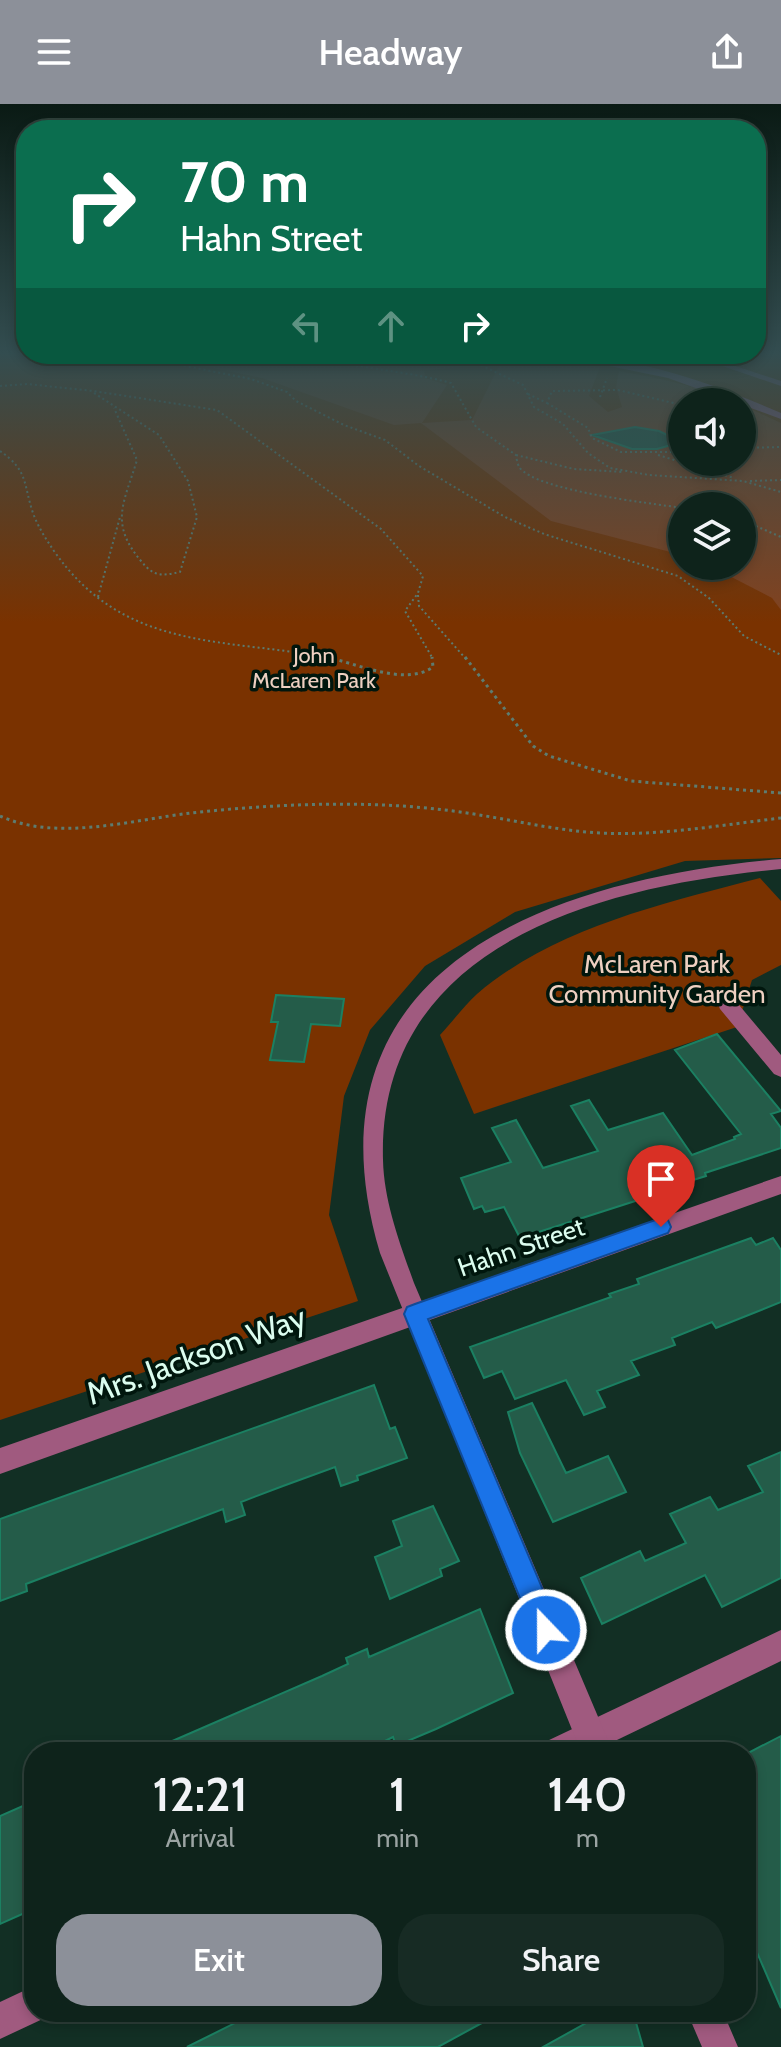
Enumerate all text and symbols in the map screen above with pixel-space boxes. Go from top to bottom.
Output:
icon: menu [32,30,76,74]
text: Headway [319,30,462,74]
icon: share [705,30,749,74]
text: 70 m [180,148,309,216]
icon: right [48,152,152,256]
text: Hahn Street [180,216,363,260]
icon: left [285,304,329,348]
icon: ahead [369,304,413,348]
icon: right [453,304,497,348]
map controls [668,388,756,580]
button: sound [668,388,756,476]
button: layers [668,492,756,580]
park label: John McLaren Park [252,642,376,694]
park label: McLaren Park Community Garden [548,948,766,1010]
pin [627,1145,695,1227]
icon: arrive [639,1157,683,1201]
street label: Hahn Street [453,1210,589,1284]
street label: Mrs. Jackson Way [81,1297,311,1413]
position arrow [504,1588,588,1672]
text: 12:21 [153,1765,248,1823]
text: 1 [389,1765,406,1823]
text: 140 [548,1765,627,1823]
text: Arrival [165,1822,235,1854]
text: min [376,1822,419,1854]
text: m [576,1822,599,1854]
button: Exit [56,1914,382,2006]
button: Share [398,1914,724,2006]

